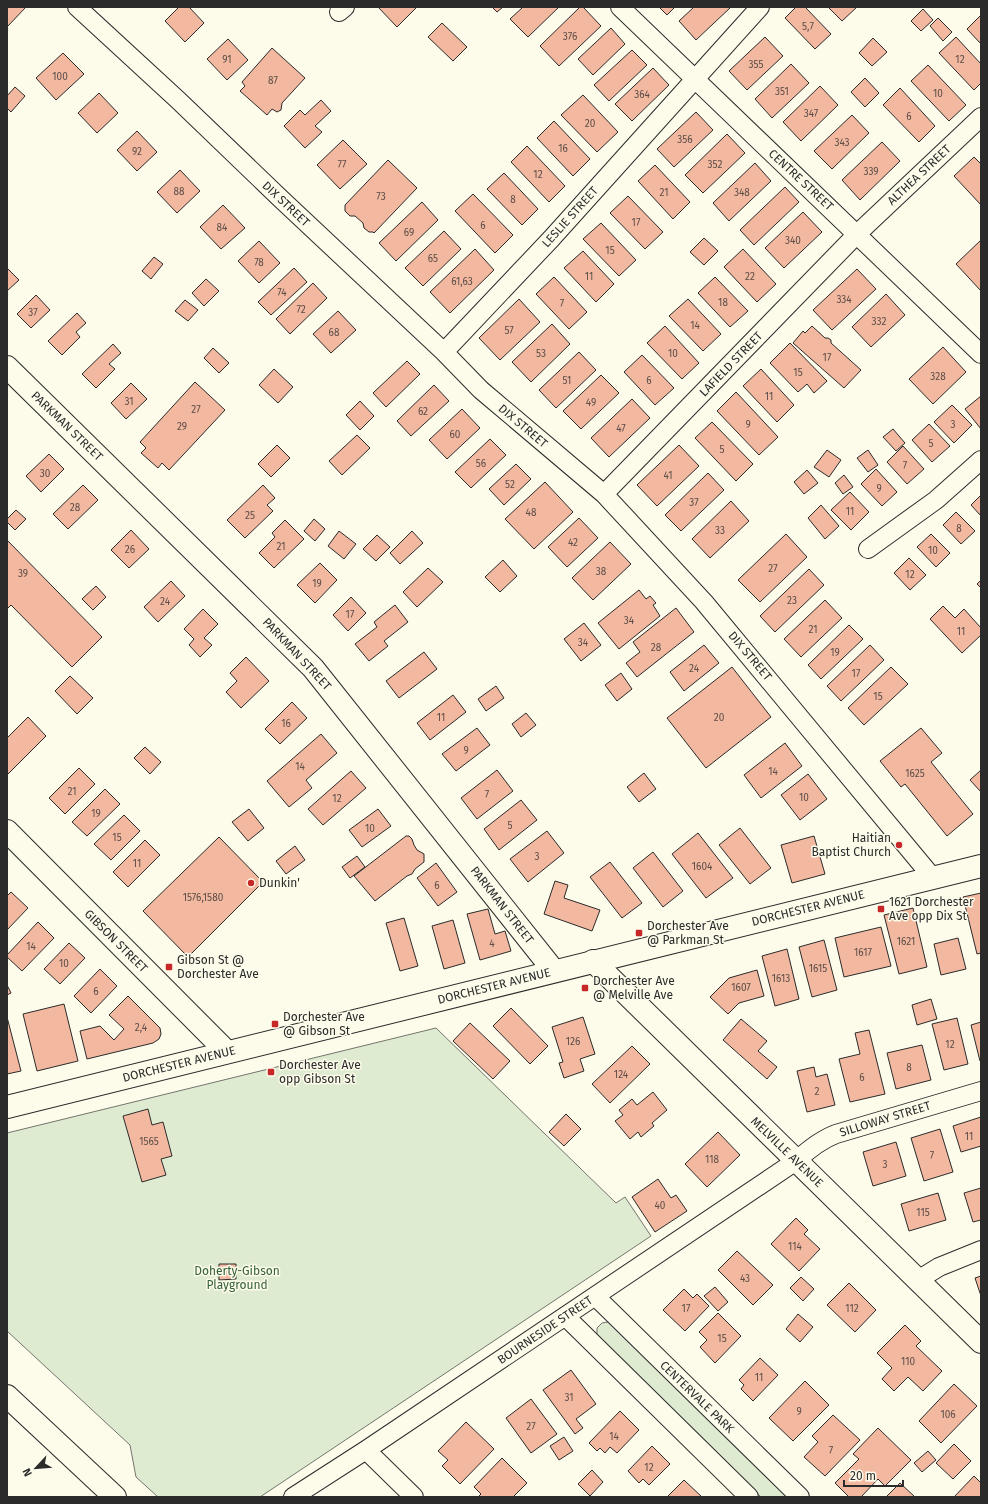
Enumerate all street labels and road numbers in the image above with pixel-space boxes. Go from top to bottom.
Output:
street label: ALTHEA STREET [884,142,954,208]
street label: CENTRE STREET [766,147,837,214]
street label: DIX STREET [259,179,313,230]
street label: LESLIE STREET [539,183,601,250]
street label: LAFIELD STREET [697,328,766,399]
street label: PARKMAN STREET [28,388,106,464]
street label: DIX STREET [496,401,551,451]
street label: PARKMAN STREET [260,615,335,694]
street label: DIX STREET [725,629,775,684]
street label: PARKMAN STREET [468,864,537,947]
street label: DORCHESTER AVENUE [750,887,866,929]
street label: GIBSON STREET [82,907,151,976]
street label: DORCHESTER AVENUE [436,965,552,1007]
street label: DORCHESTER AVENUE [121,1043,237,1085]
street label: SILLOWAY STREET [838,1098,933,1140]
street label: MELVILLE AVENUE [748,1114,826,1190]
street label: BOURNESIDE STREET [495,1293,596,1367]
street label: CENTERVALE PARK [657,1358,738,1437]

